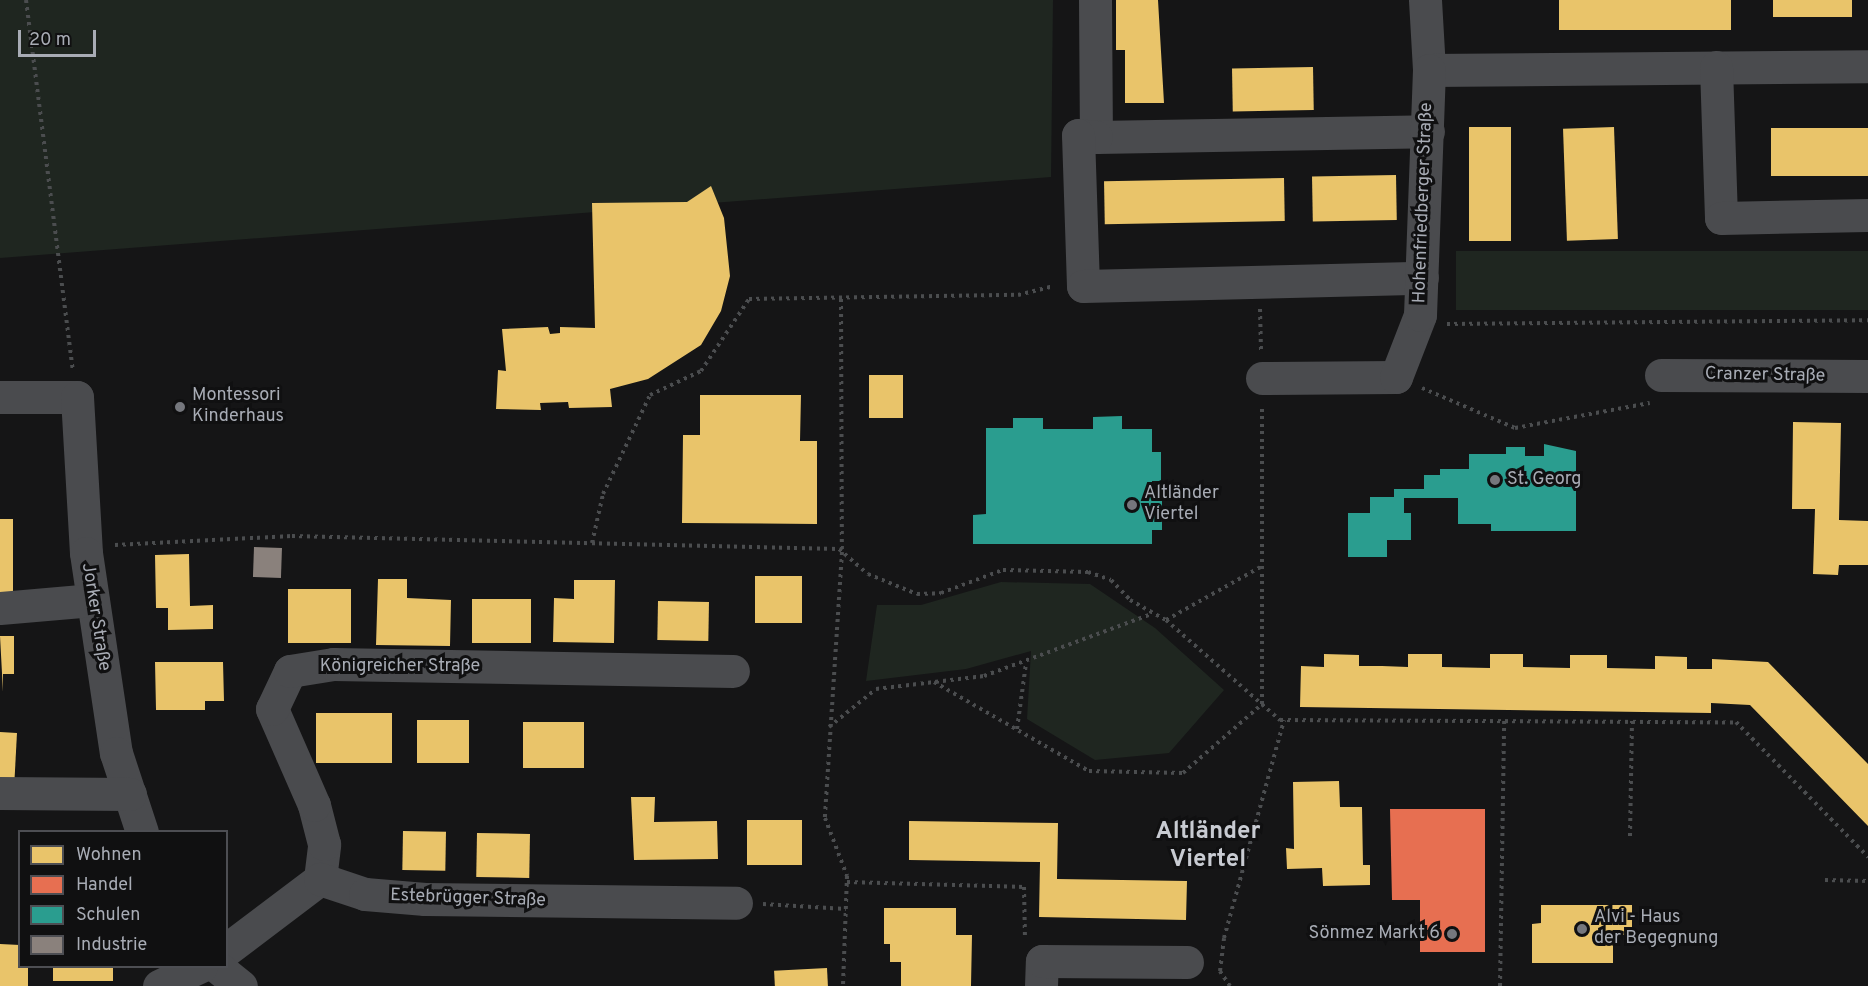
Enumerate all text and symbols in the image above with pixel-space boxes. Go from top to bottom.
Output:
scale bar [21,18,99,56]
text: 20 m [29,29,71,52]
street label: Hohenfriedberger Straße [1410,102,1438,304]
street label: Cranzer Straße [1705,364,1825,388]
place label: Montessori Kinderhaus [192,386,284,428]
marker: Montessori Kinderhaus [173,400,187,414]
place label: St. Georg [1507,469,1581,491]
marker: St. Georg [1488,473,1502,487]
place label: Altländer Viertel [1144,484,1219,526]
marker: Altländer Viertel [1125,498,1139,512]
street label: Jorker Straße [76,561,114,673]
street label: Königreicher Straße [320,656,480,678]
district label: Altländer Viertel [1155,819,1261,875]
legend [18,830,228,968]
text: Wohnen [76,844,142,867]
text: Handel [76,874,133,897]
street label: Estebrügger Straße [390,885,546,913]
text: Schulen [76,904,140,927]
place label: Alvi - Haus der Begegnung [1594,908,1718,950]
marker: Alvi - Haus der Begegnung [1575,922,1589,936]
place label: Sönmez Markt 6 [1309,923,1440,945]
marker: Sönmez Markt 6 [1445,927,1459,941]
text: Industrie [76,934,147,957]

